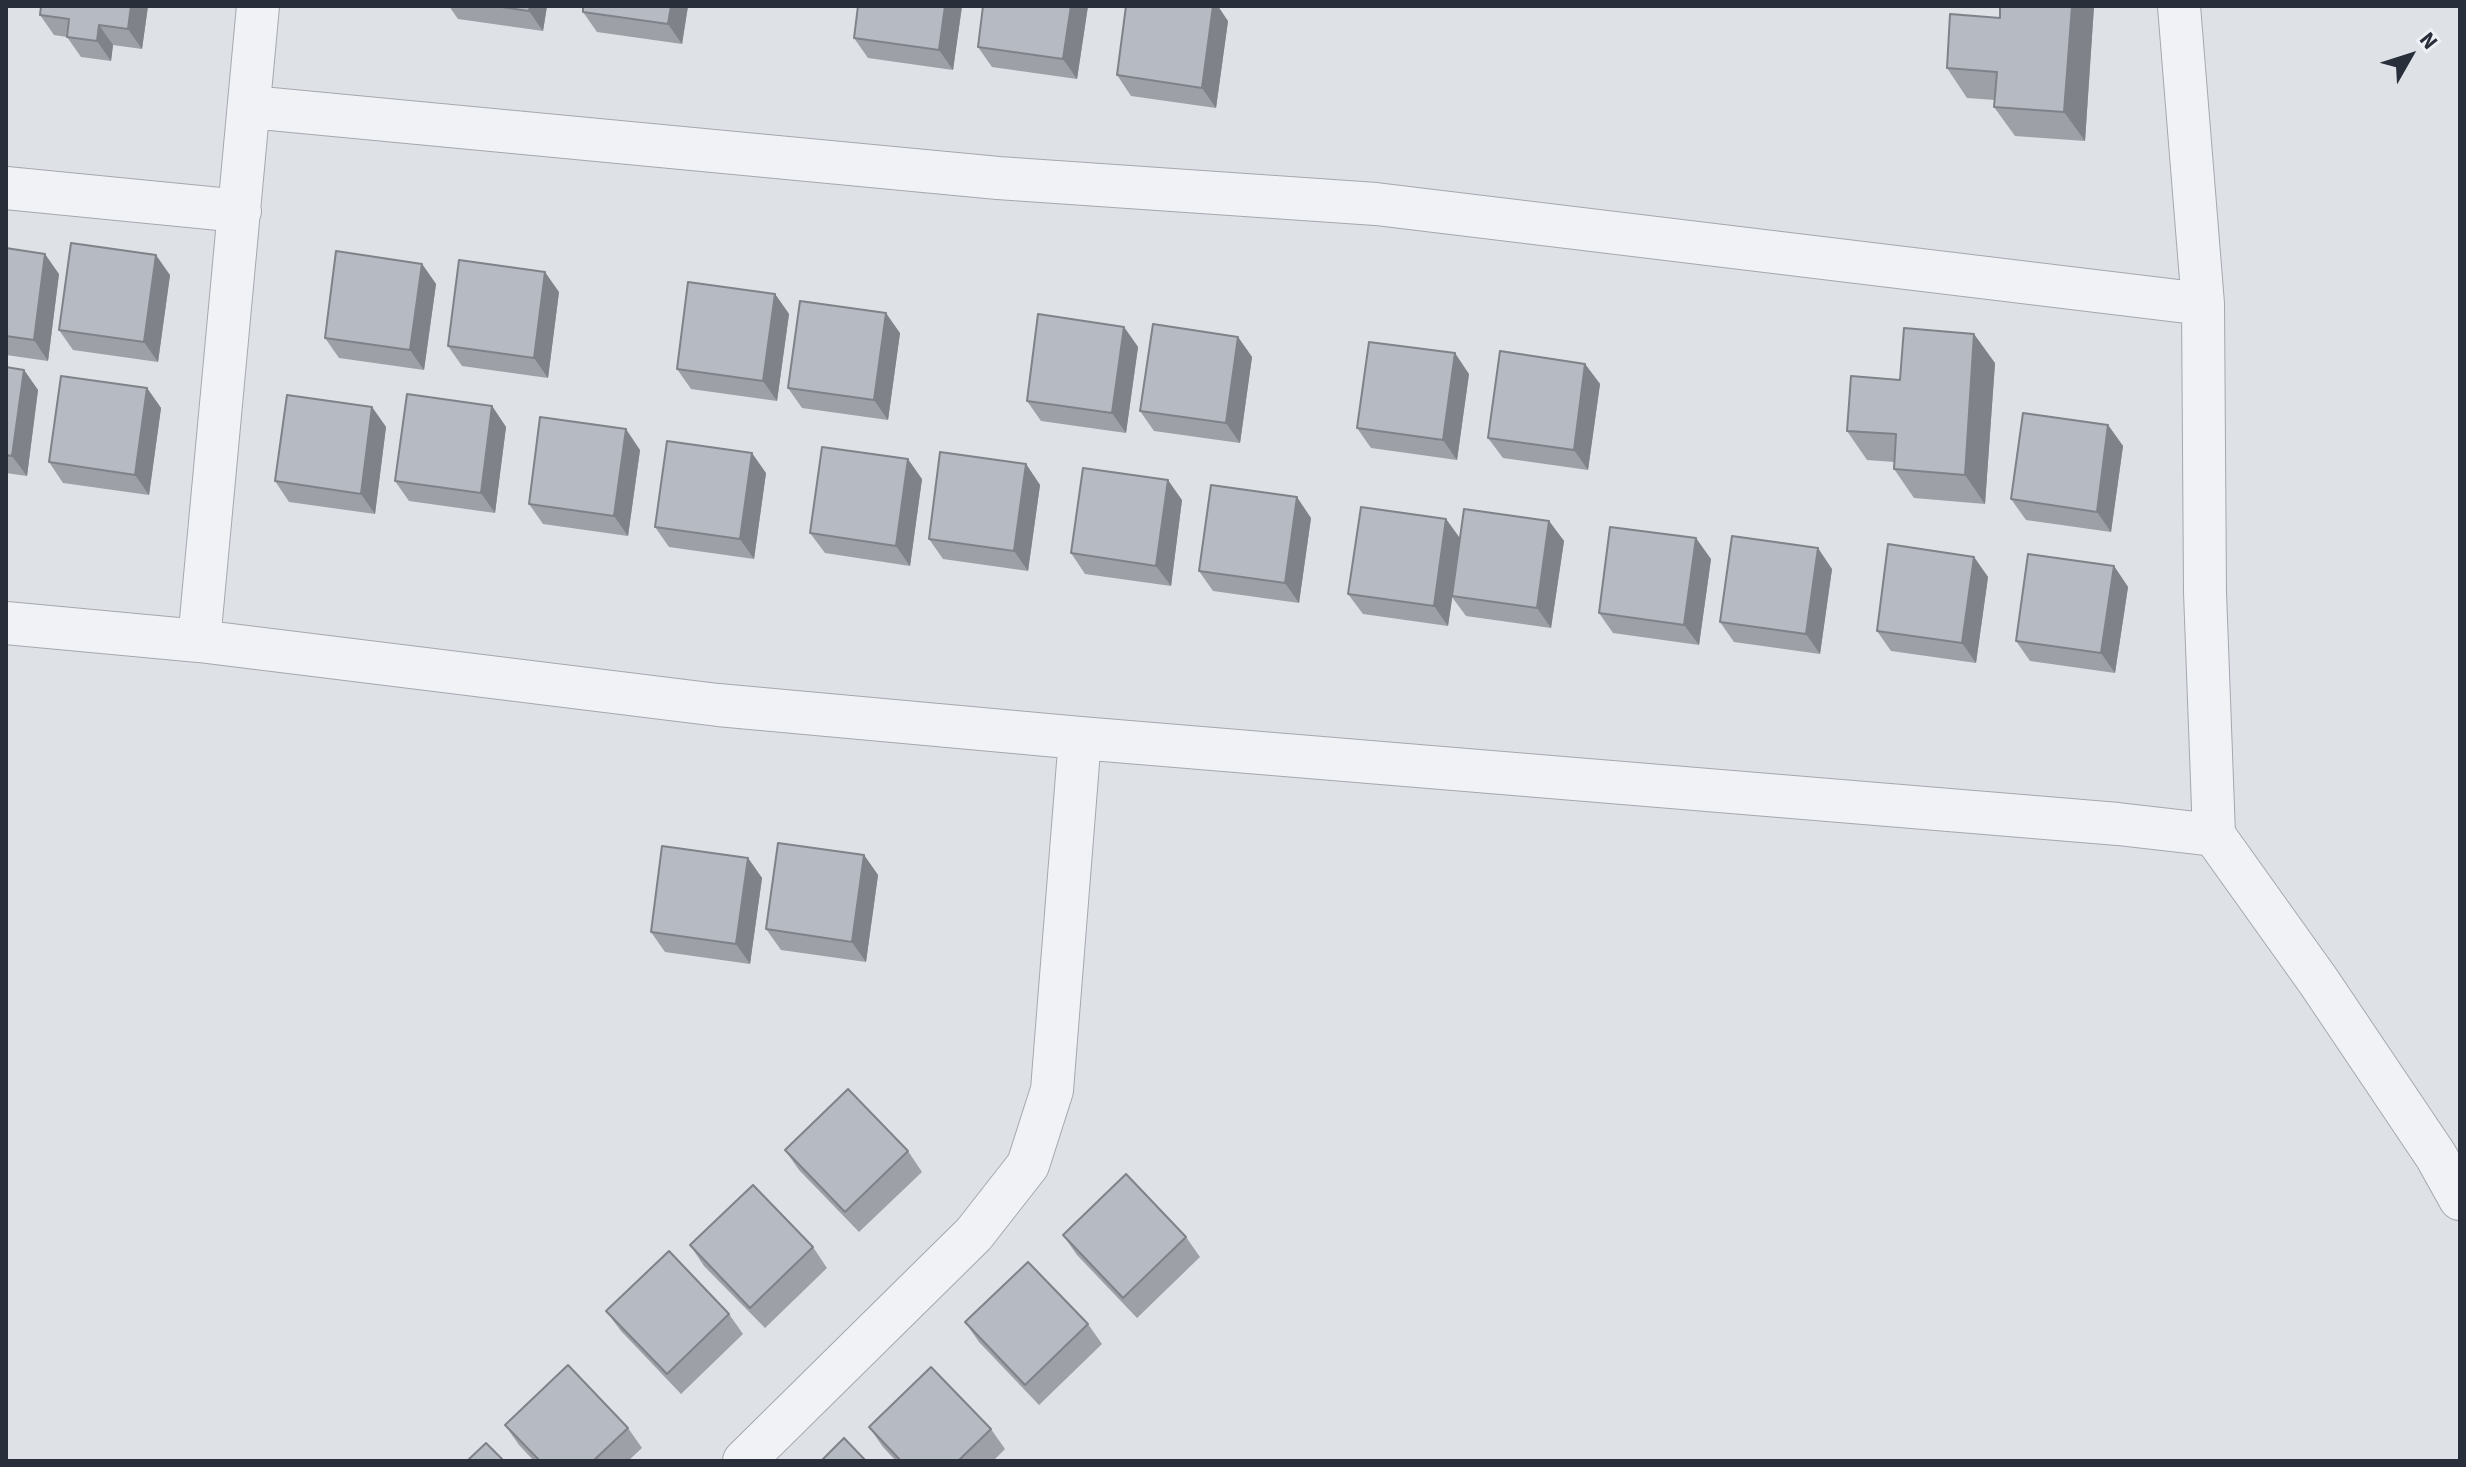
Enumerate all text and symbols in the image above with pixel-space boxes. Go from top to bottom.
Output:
north arrow [2370,16,2450,96]
text: N [2412,25,2446,57]

